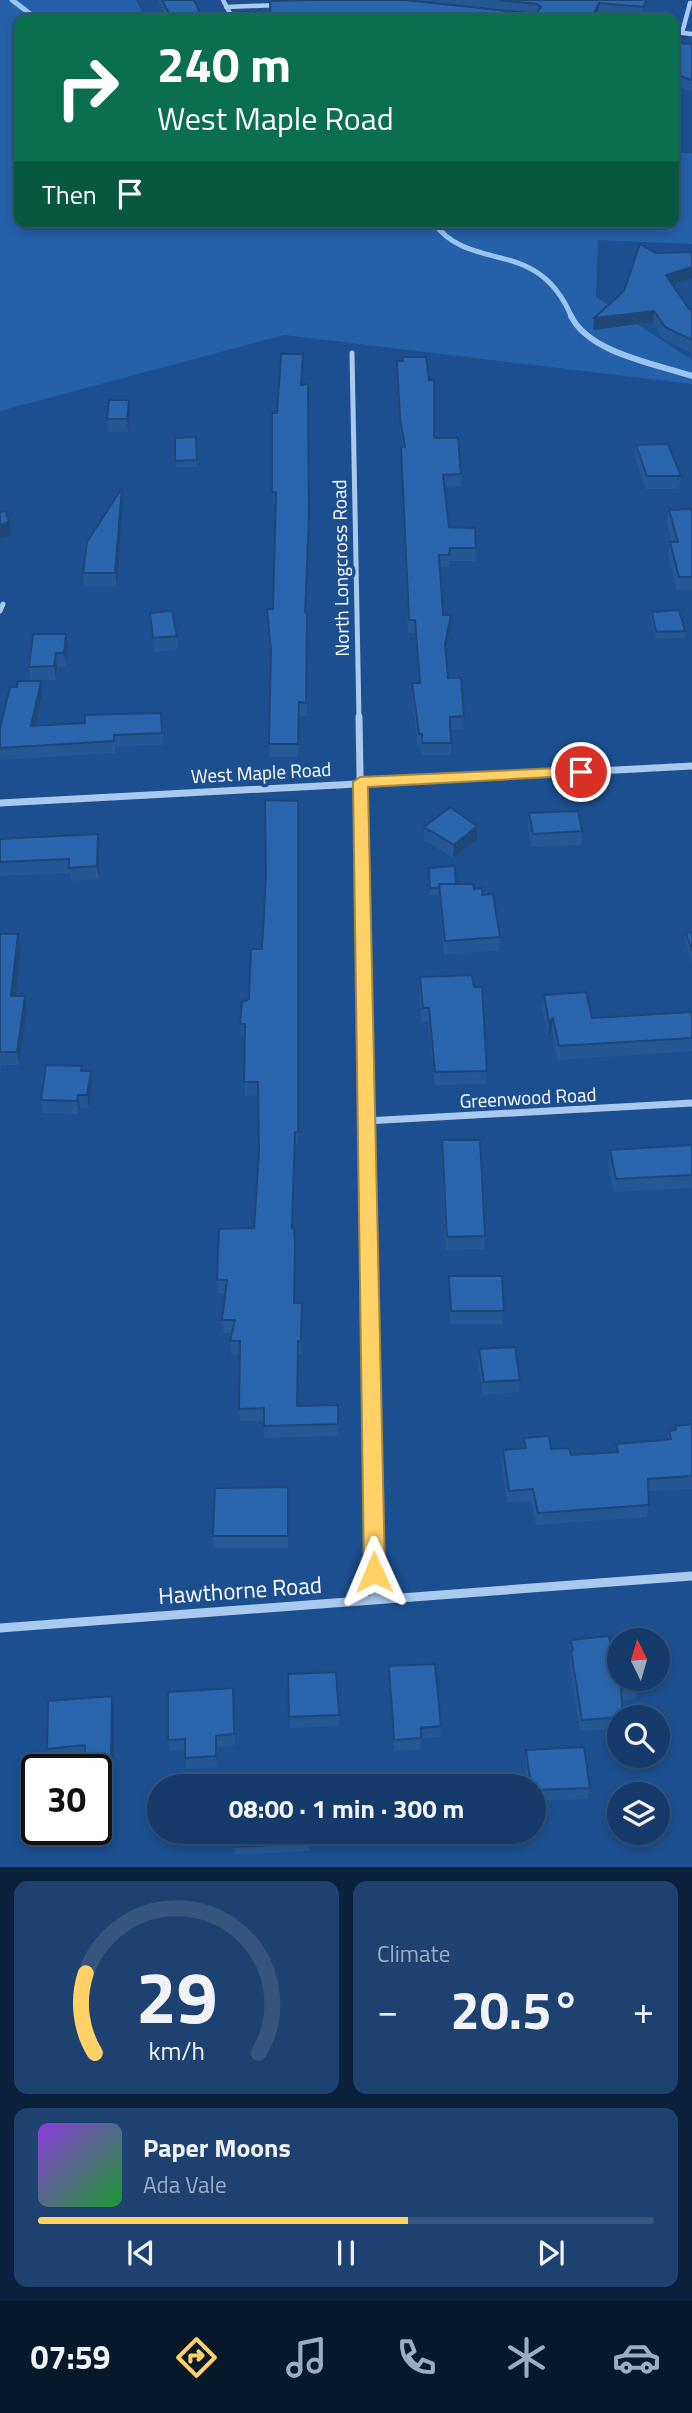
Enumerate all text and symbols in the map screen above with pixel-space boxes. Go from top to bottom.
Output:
text: 240 m [157,26,291,101]
icon: right [42,42,133,133]
text: West Maple Road [157,94,394,142]
text: Then [42,175,97,214]
icon: arrive [111,175,149,213]
street label: North Longcross Road [324,479,356,657]
pin [551,742,611,802]
icon: arrive [562,753,600,791]
street label: West Maple Road [190,754,332,790]
street label: Greenwood Road [459,1079,597,1115]
position arrow [337,1535,411,1609]
street label: Hawthorne Road [157,1567,323,1613]
north arrow [607,1628,670,1690]
map controls [607,1628,670,1845]
button: search [607,1705,670,1768]
speed limit sign: 30 [21,1754,112,1845]
button: layers [607,1782,670,1845]
text: 08:00 · 1 min · 300 m [229,1789,464,1828]
text: Climate [377,1936,450,1971]
text: 29 [136,1942,217,2052]
text: 20.5° [451,1970,580,2049]
text: − [377,1981,398,2039]
text: + [633,1981,654,2039]
text: km/h [148,2032,205,2070]
text: Paper Moons [143,2128,291,2167]
text: Ada Vale [143,2167,227,2202]
icon: previous [122,2234,160,2272]
icon: pause [327,2234,365,2272]
icon: next [532,2234,570,2272]
text: 07:59 [31,2333,110,2381]
icon: directions [172,2333,221,2382]
icon: music [282,2333,331,2382]
icon: phone [392,2333,441,2382]
icon: climate [502,2333,551,2382]
icon: car [612,2333,661,2382]

